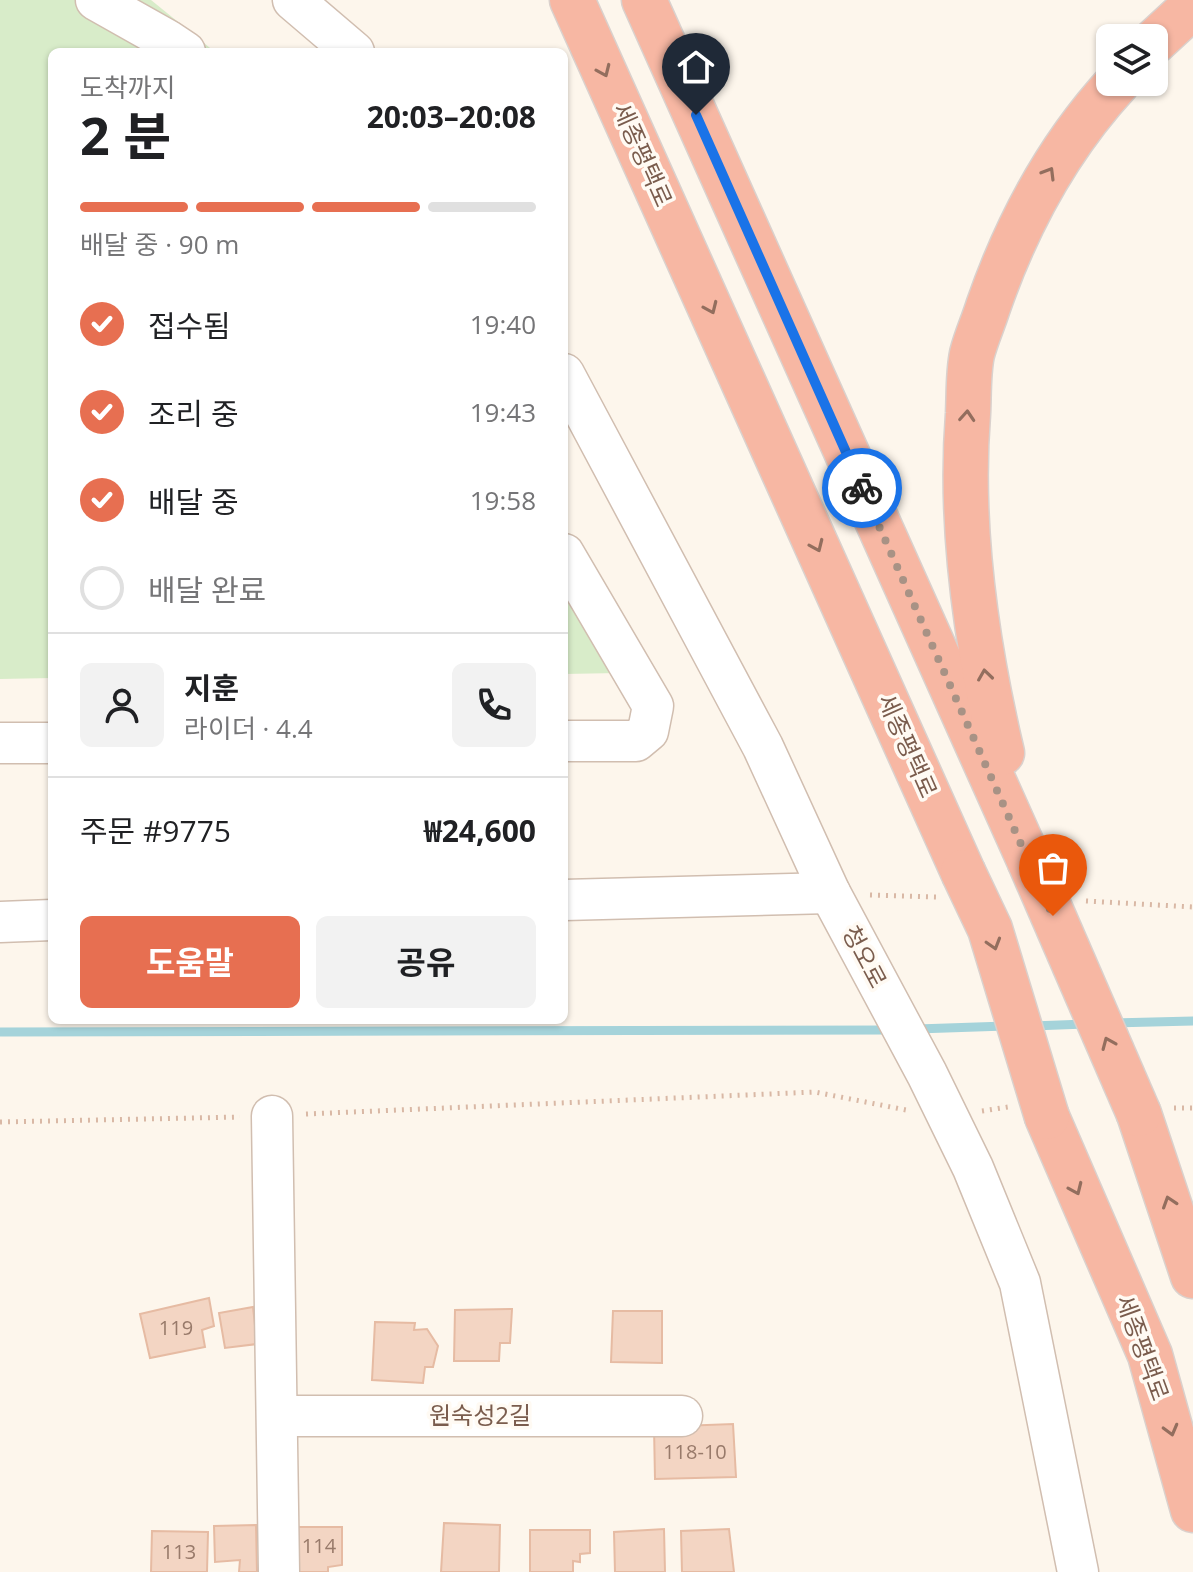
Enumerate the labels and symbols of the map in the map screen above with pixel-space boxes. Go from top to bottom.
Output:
pin [662,33,730,115]
one-way arrow [595,63,611,77]
street label: 세종평택로 [606,97,681,212]
one-way arrow [1039,167,1054,181]
one-way arrow [701,300,717,315]
one-way arrow [958,409,975,422]
courier [822,448,902,528]
one-way arrow [807,537,823,552]
one-way arrow [977,668,994,681]
street label: 세종평택로 [871,688,946,803]
pin [1019,834,1087,916]
street label: 청오로 [835,919,895,993]
one-way arrow [985,936,1001,950]
one-way arrow [1101,1037,1117,1051]
one-way arrow [1067,1181,1083,1195]
one-way arrow [1162,1195,1178,1209]
street label: 세종평택로 [1109,1290,1178,1405]
house number: 119 [159,1314,193,1341]
street label: 원숙성2길 [429,1398,531,1431]
one-way arrow [1162,1423,1178,1437]
house number: 118-10 [663,1438,727,1465]
house number: 114 [302,1532,337,1559]
house number: 113 [162,1538,196,1565]

